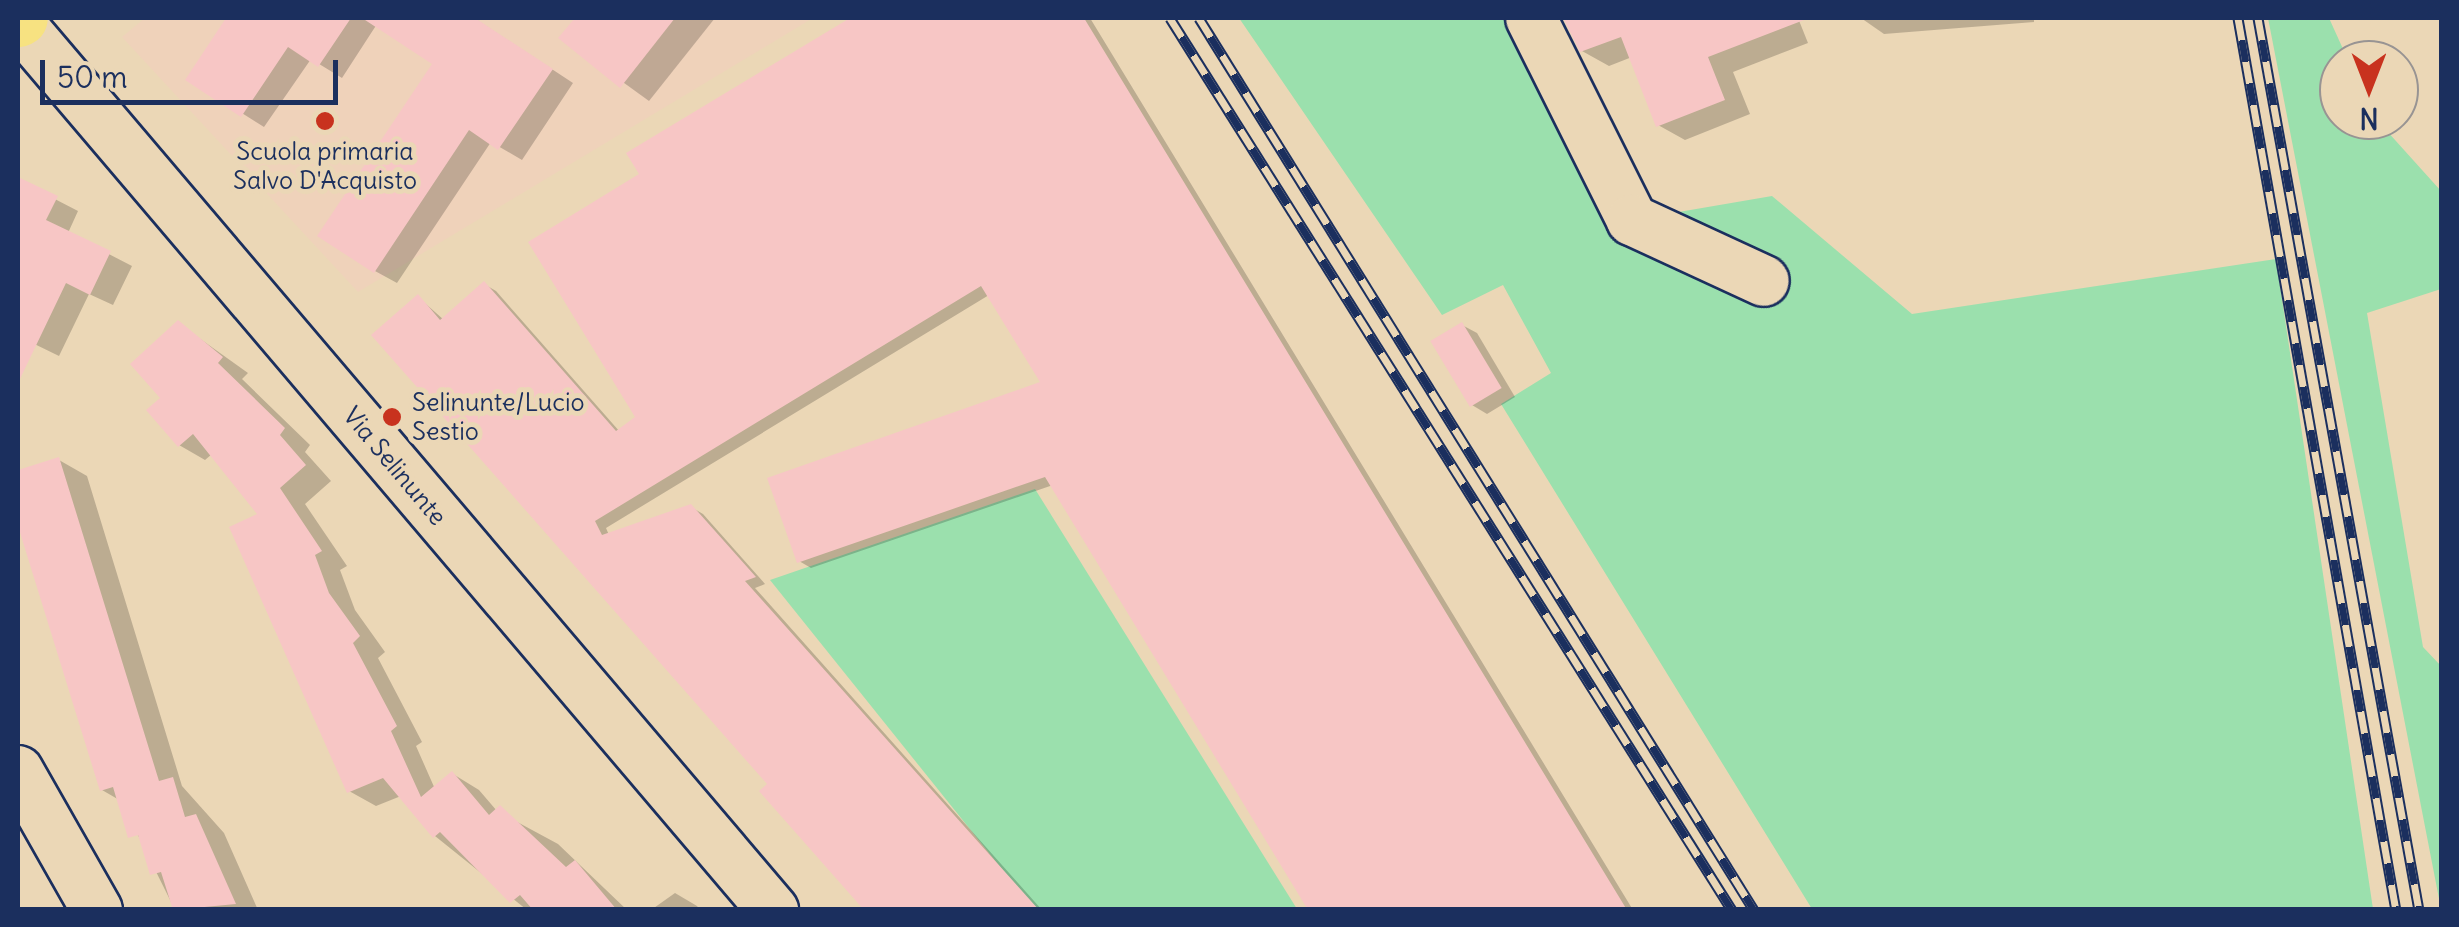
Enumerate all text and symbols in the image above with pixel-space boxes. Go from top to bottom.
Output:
scale bar [45,40,342,102]
north arrow [2319,40,2419,140]
text: 50 m [57,58,127,96]
text: N [2359,100,2379,136]
marker: Scuola primaria Salvo D'Acquisto [314,110,336,132]
place label: Scuola primaria Salvo D'Acquisto [233,137,417,196]
place label: Selinunte/Lucio Sestio [412,388,585,447]
street label: Via Selinunte [337,401,453,531]
marker: Selinunte/Lucio Sestio [381,406,403,428]

